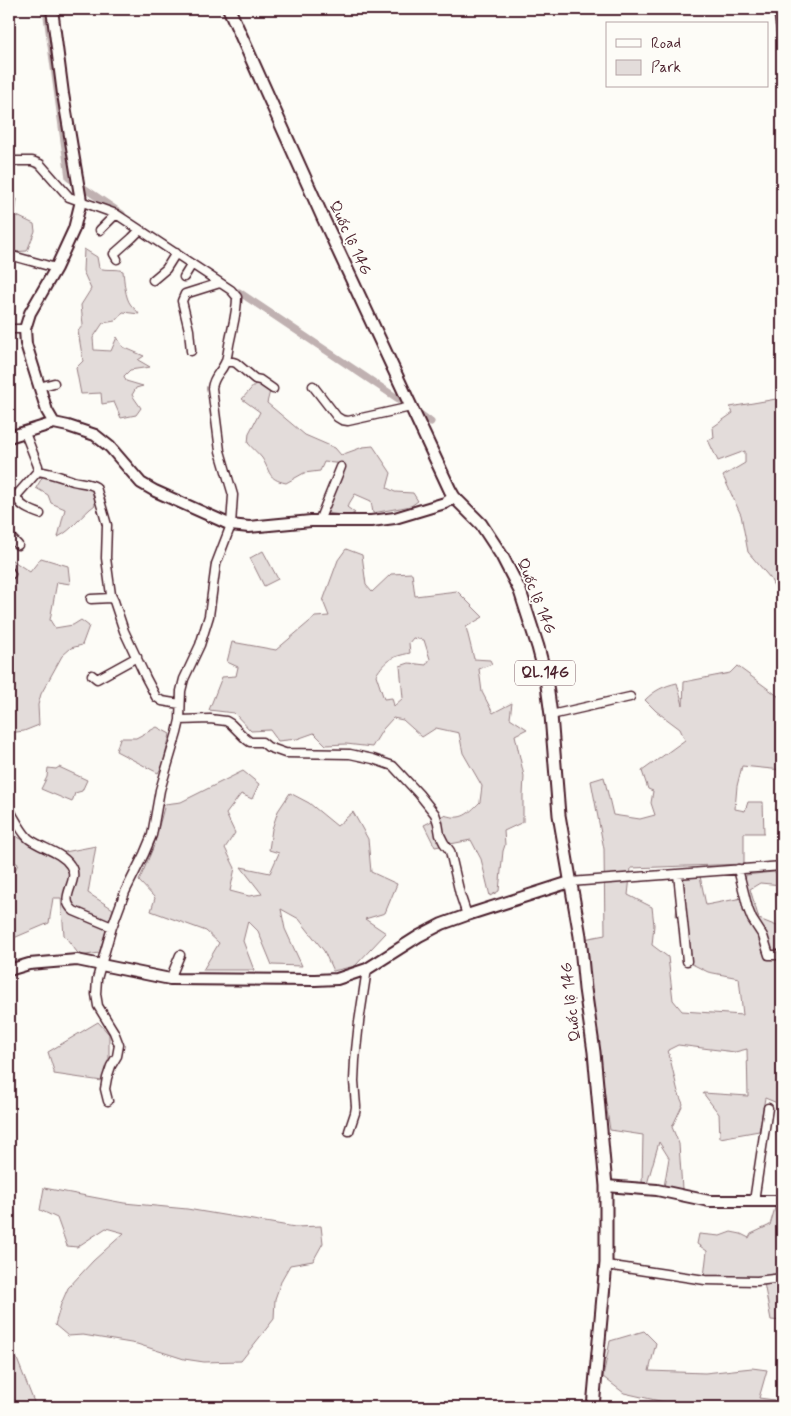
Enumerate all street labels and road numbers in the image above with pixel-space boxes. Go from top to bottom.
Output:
street label: Quốc lộ 14G [324,197,376,279]
street label: Quốc lộ 14G [511,555,561,637]
road number: QL.14G [515,660,575,686]
street label: Quốc lộ 14G [556,961,586,1043]

